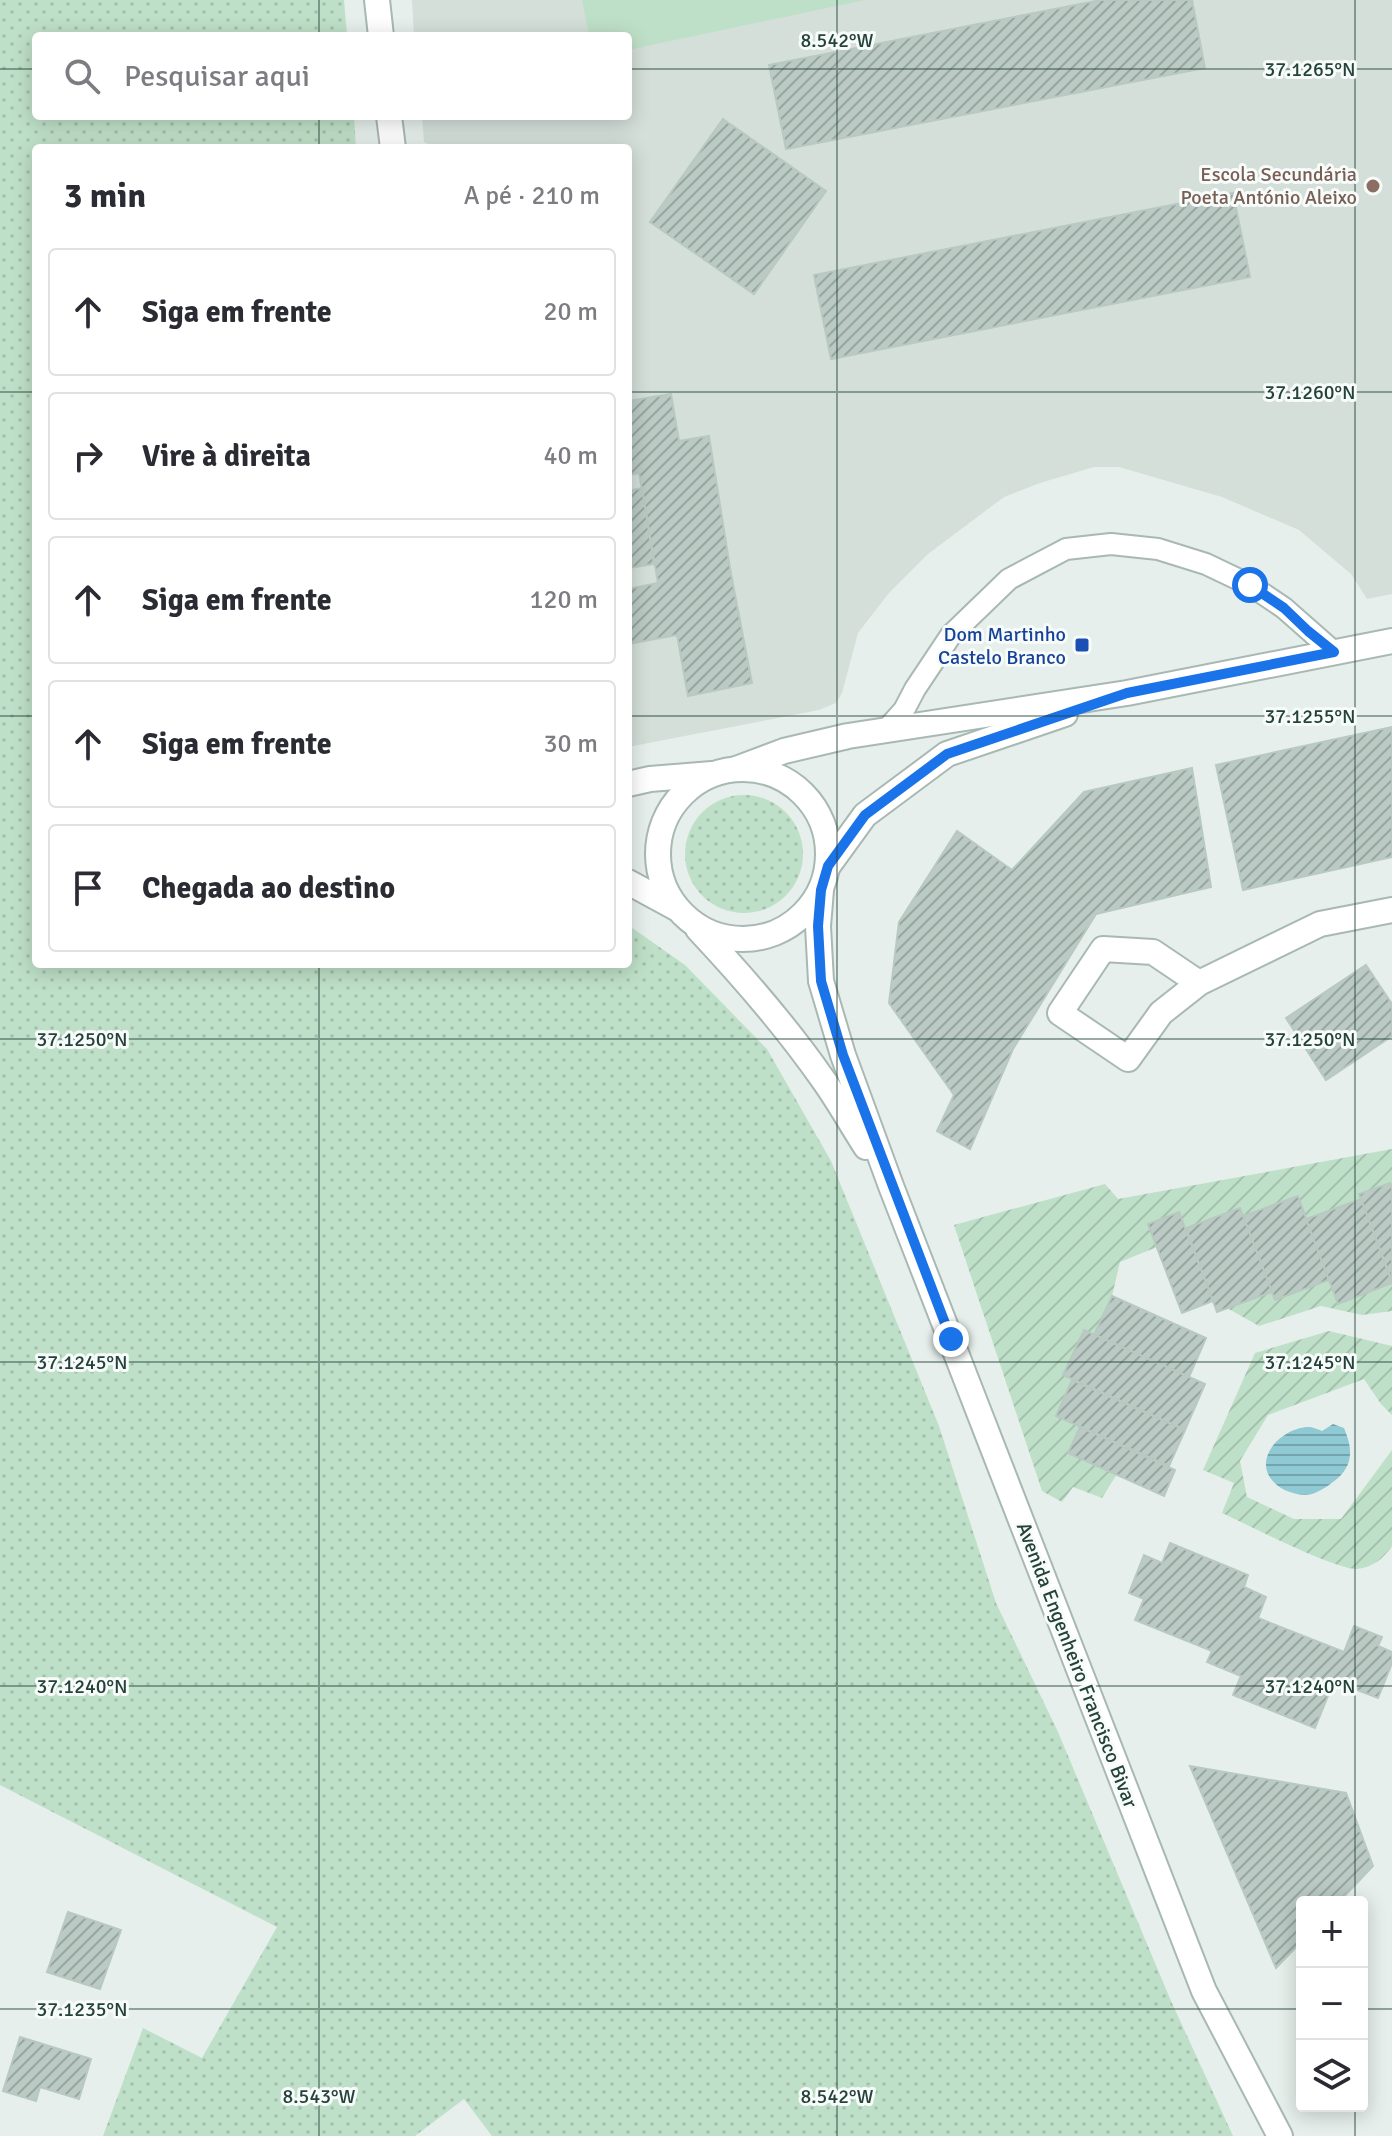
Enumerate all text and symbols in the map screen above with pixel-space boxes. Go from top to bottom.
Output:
text: 8.542°W [801,28,873,53]
search box [32,32,632,120]
icon: search [60,54,104,98]
text: 37.1265°N [1264,57,1356,82]
text: Pesquisar aqui [124,58,310,95]
place label: Escola Secundária Poeta António Aleixo [1181,162,1357,210]
text: 3 min [64,175,146,217]
marker: Escola Secundária Poeta António Aleixo [1364,177,1382,195]
text: A pé · 210 m [464,180,600,212]
icon: ahead [66,290,110,334]
text: Siga em frente [142,294,332,331]
text: 20 m [543,296,598,328]
text: 37.1260°N [1264,380,1356,405]
icon: right [66,434,110,478]
text: Vire à direita [142,438,311,475]
text: 40 m [543,440,598,472]
route start [1232,567,1268,603]
icon: ahead [66,578,110,622]
text: Siga em frente [142,582,332,619]
text: 120 m [529,584,598,616]
place label: Dom Martinho Castelo Branco [938,622,1066,670]
marker: Dom Martinho Castelo Branco [1073,636,1091,654]
text: 37.1255°N [1264,704,1356,729]
icon: ahead [66,722,110,766]
text: Siga em frente [142,726,332,763]
text: 30 m [543,728,598,760]
icon: arrive [66,866,110,910]
text: Chegada ao destino [142,870,395,907]
text: 37.1250°N [36,1027,128,1052]
text: 37.1250°N [1264,1027,1356,1052]
route end [933,1321,969,1357]
text: 37.1245°N [36,1350,128,1375]
text: 37.1245°N [1264,1350,1356,1375]
street label: Avenida Engenheiro Francisco Bivar [1011,1519,1143,1812]
text: 37.1240°N [36,1674,128,1699]
text: 37.1240°N [1264,1674,1356,1699]
map controls [1296,1896,1368,2112]
button: + [1296,1896,1368,1968]
button: − [1296,1968,1368,2040]
text: 37.1235°N [36,1997,128,2022]
button: layers [1296,2040,1368,2112]
text: 8.543°W [283,2084,355,2109]
text: 8.542°W [801,2084,873,2109]

